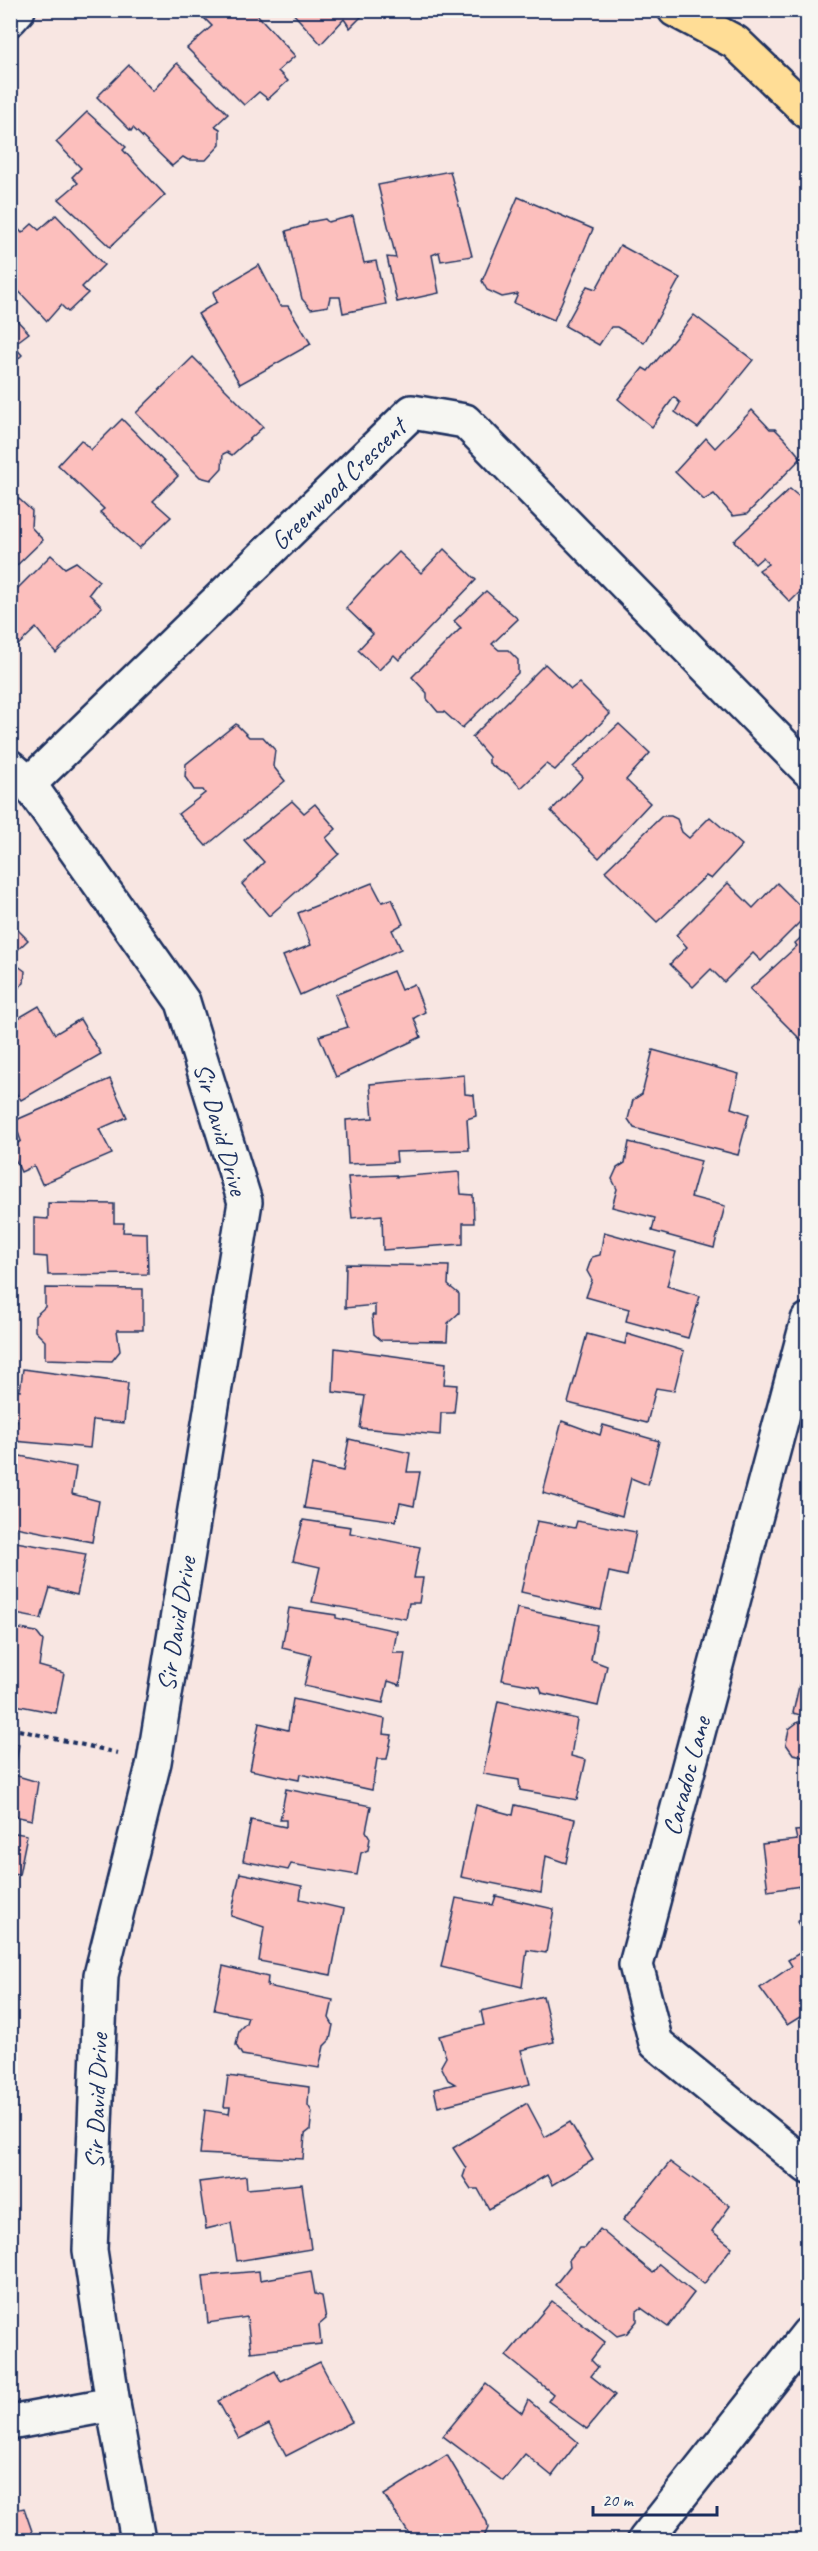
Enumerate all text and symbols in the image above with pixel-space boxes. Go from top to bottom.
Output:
street label: Greenwood Crescent [264,409,415,557]
street label: Sir David Drive [186,1059,255,1200]
street label: Sir David Drive [150,1553,204,1694]
street label: Caradoc Lane [655,1712,719,1839]
street label: Sir David Drive [78,2031,115,2169]
scale bar [593,2479,718,2517]
text: 20 m [602,2489,635,2511]

